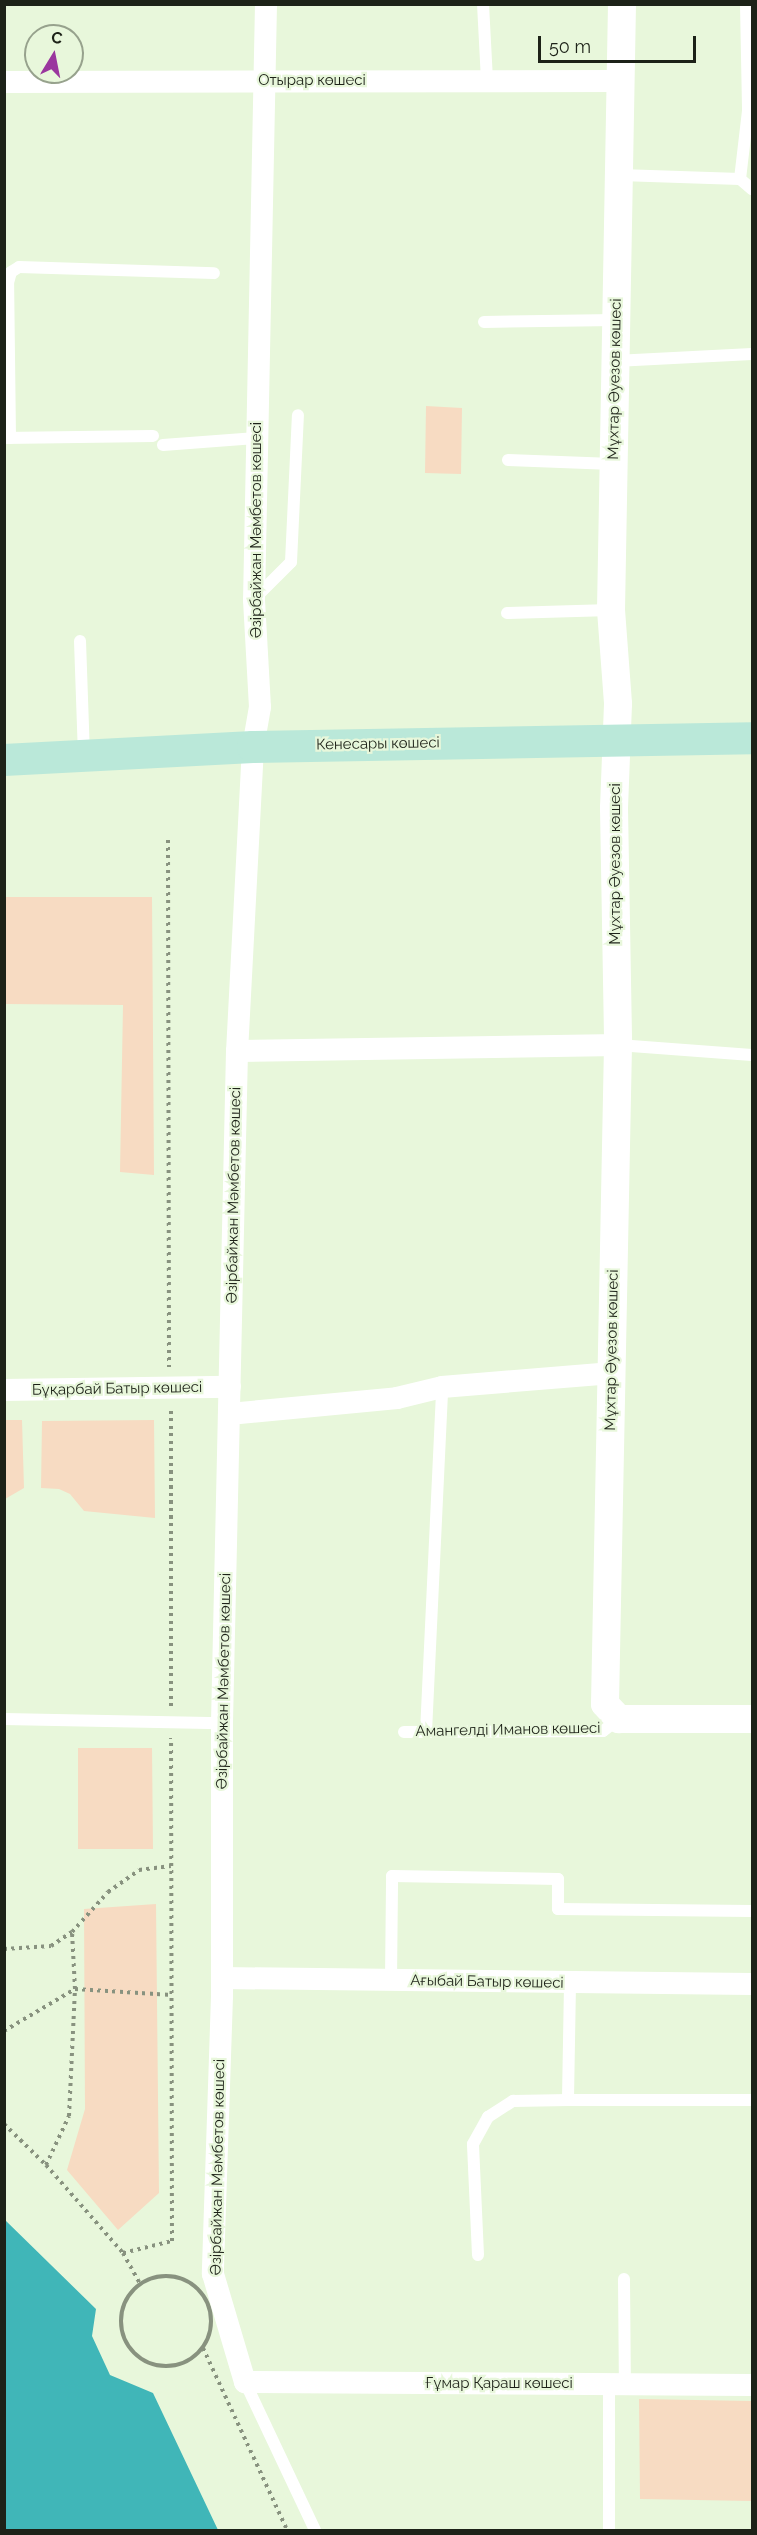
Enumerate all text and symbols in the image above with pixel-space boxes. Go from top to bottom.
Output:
north arrow [24,24,84,84]
scale bar [541,24,698,62]
text: С [50,27,64,48]
text: 50 m [549,36,591,57]
street label: Отырар көшесі [258,72,366,90]
street label: Мұхтар Әуезов көшесі [605,298,625,460]
street label: Әзірбайжан Мәмбетов көшесі [248,422,266,638]
street label: Кенесары көшесі [316,734,440,754]
street label: Мұхтар Әуезов көшесі [607,783,625,945]
street label: Әзірбайжан Мәмбетов көшесі [223,1087,245,1303]
street label: Мұхтар Әуезов көшесі [602,1269,622,1431]
street label: Бұқарбай Батыр көшесі [32,1379,202,1399]
street label: Әзірбайжан Мәмбетов көшесі [213,1573,235,1789]
street label: Амангелді Иманов көшесі [415,1719,601,1741]
street label: Ағыбай Батыр көшесі [410,1972,564,1992]
street label: Әзірбайжан Мәмбетов көшесі [207,2059,229,2275]
street label: Ғұмар Қараш көшесі [425,2375,573,2393]

